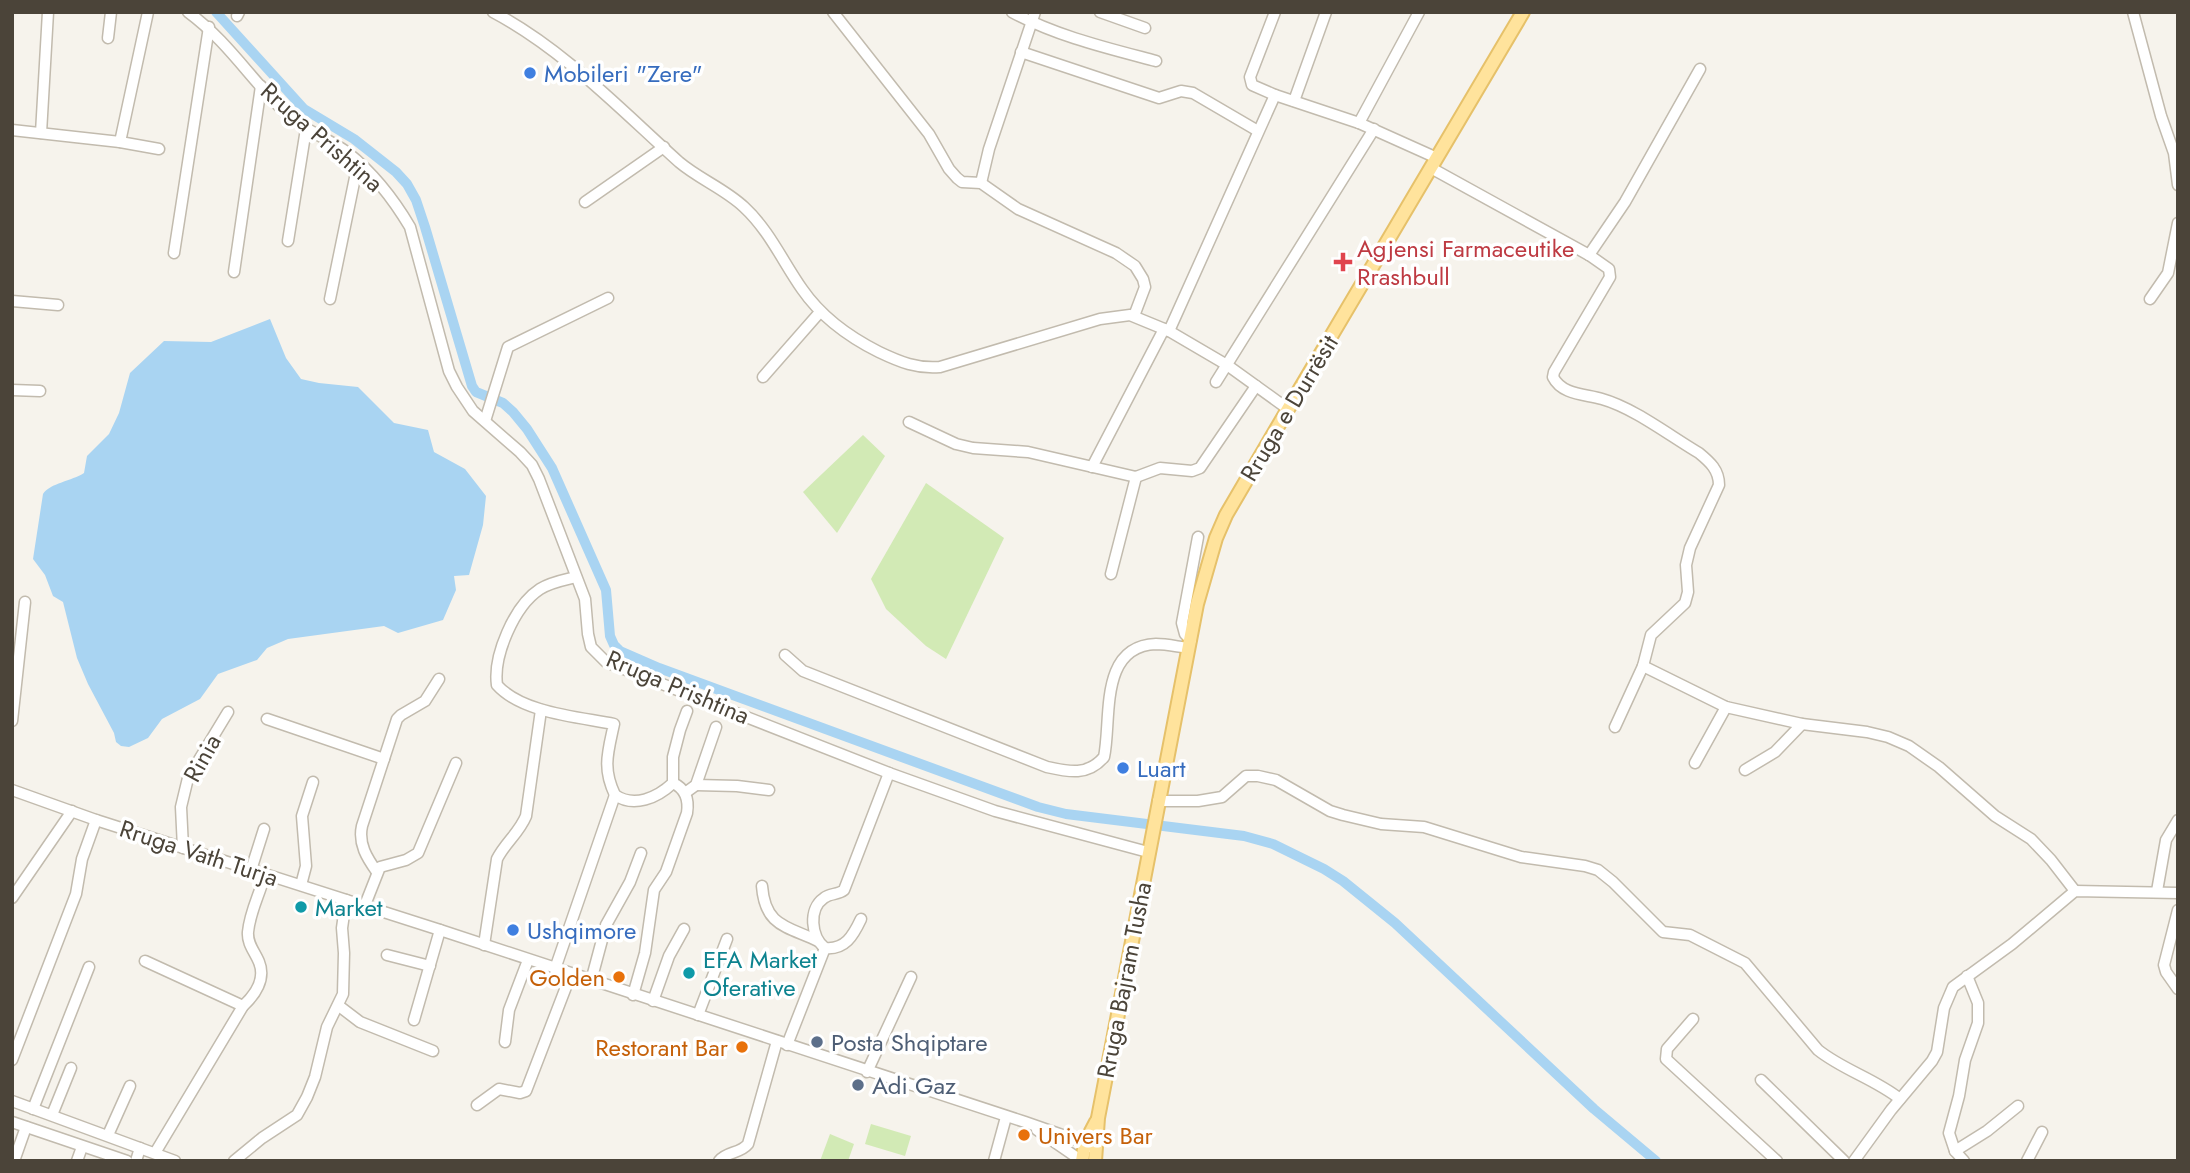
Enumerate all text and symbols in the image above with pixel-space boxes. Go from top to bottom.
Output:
place label: Mobileri "Zere" [544,56,703,91]
marker: Mobileri "Zere" [522,65,538,81]
street label: Rruga Prishtina [253,74,391,200]
place label: Agjensi Farmaceutike Rrashbull [1357,231,1574,294]
marker: Agjensi Farmaceutike Rrashbull [1335,254,1351,270]
street label: Rruga e Durrësit [1231,328,1347,488]
street label: Rruga Prishtina [601,641,755,733]
street label: Rinia [175,728,229,788]
place label: Luart [1137,751,1186,786]
marker: Luart [1115,760,1131,776]
street label: Rruga Vath Turja [115,811,283,895]
street label: Rruga Bajram Tusha [1088,879,1160,1081]
place label: Market [315,890,383,925]
marker: Market [293,899,309,915]
place label: Ushqimore [527,913,636,948]
marker: Ushqimore [505,922,521,938]
place label: EFA Market Oferative [703,942,817,1005]
place label: Golden [529,960,605,995]
marker: EFA Market Oferative [681,965,697,981]
marker: Golden [611,969,627,985]
place label: Posta Shqiptare [831,1025,988,1060]
place label: Restorant Bar [595,1030,729,1065]
marker: Posta Shqiptare [809,1034,825,1050]
marker: Restorant Bar [734,1039,750,1055]
place label: Adi Gaz [872,1068,956,1103]
marker: Adi Gaz [850,1077,866,1093]
place label: Univers Bar [1038,1118,1153,1153]
marker: Univers Bar [1016,1127,1032,1143]

